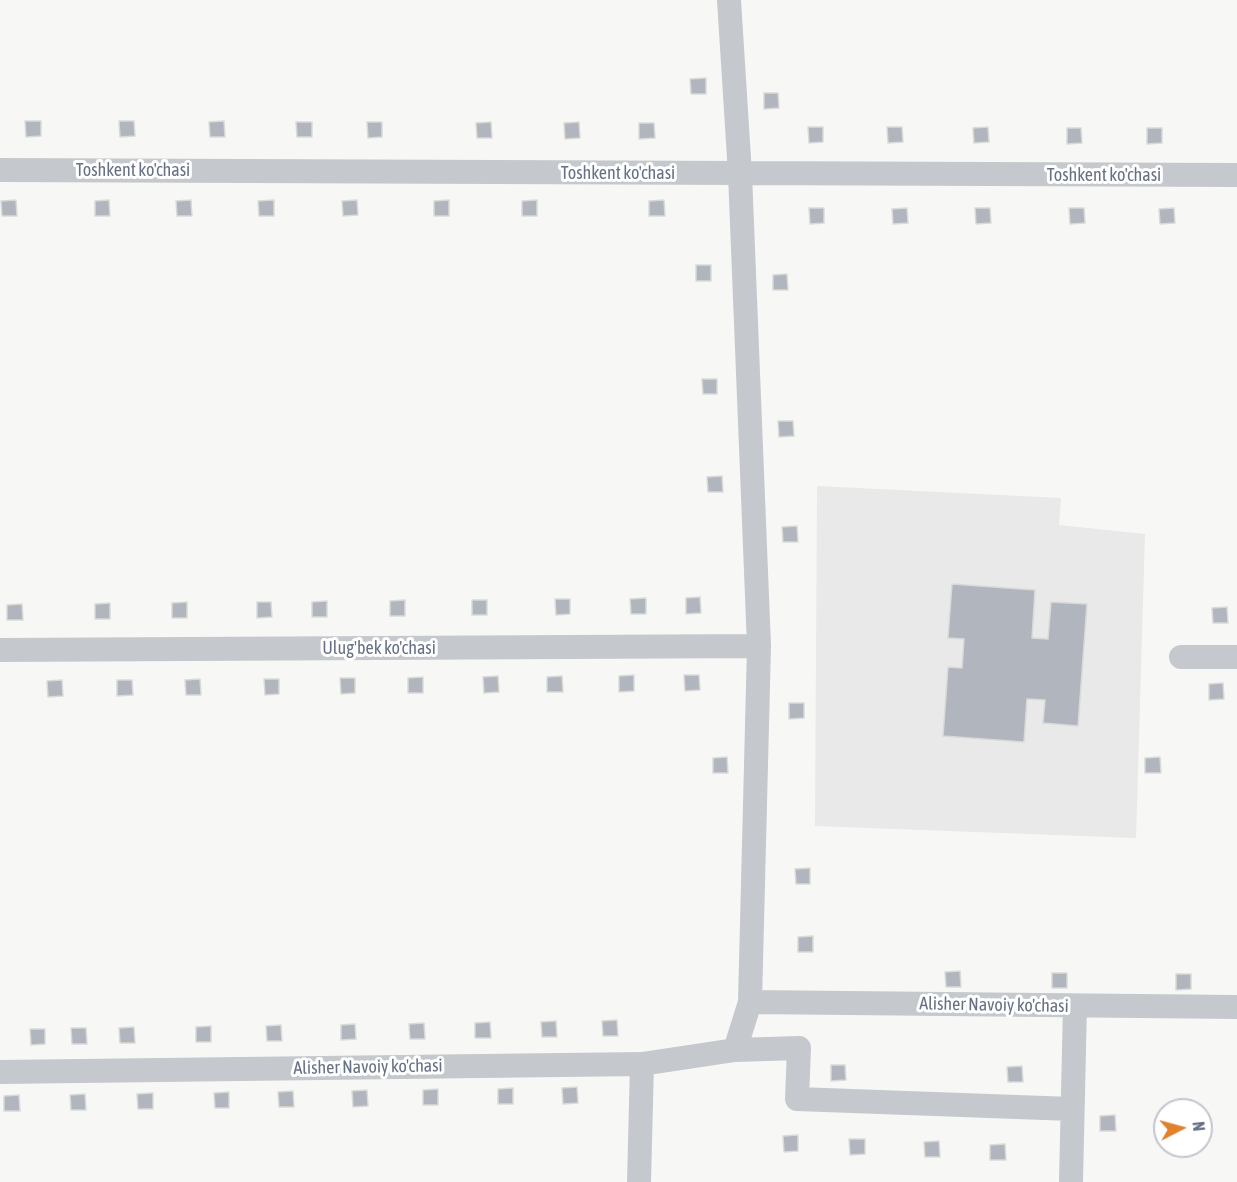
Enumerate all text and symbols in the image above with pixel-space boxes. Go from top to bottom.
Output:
street label: Toshkent ko'chasi [76,159,190,181]
street label: Toshkent ko'chasi [561,162,675,184]
street label: Toshkent ko'chasi [1047,164,1161,186]
street label: Ulug'bek ko'chasi [322,637,436,659]
street label: Alisher Navoiy ko'chasi [919,993,1069,1017]
street label: Alisher Navoiy ko'chasi [293,1055,443,1079]
north arrow [1153,1098,1213,1158]
text: N [1189,1121,1208,1132]

